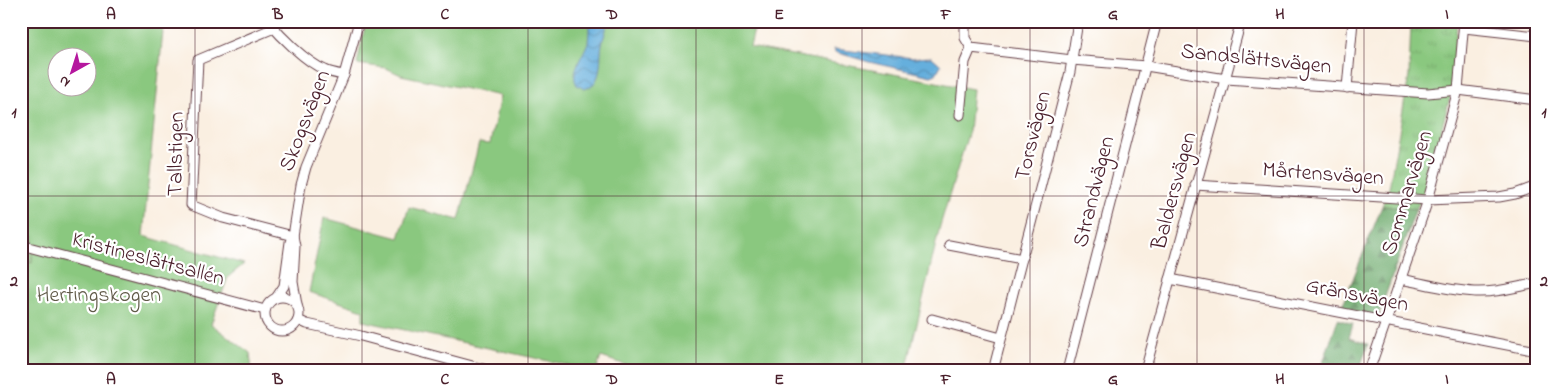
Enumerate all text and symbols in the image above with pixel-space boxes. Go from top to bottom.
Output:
text: A [106,3,116,27]
text: B [272,3,284,27]
text: C [441,3,450,27]
text: D [605,3,618,27]
text: E [774,3,784,27]
text: F [940,3,952,27]
text: G [1108,3,1118,27]
text: H [1275,3,1285,27]
text: I [1445,3,1449,27]
street label: Sandslättsvägen [1179,36,1333,85]
north arrow [48,48,98,98]
street label: Skogsvägen [272,66,341,177]
text: N [54,70,75,92]
street label: Torsvägen [1007,88,1062,184]
text: 1 [11,101,17,125]
text: 1 [1541,101,1547,125]
street label: Tallstigen [160,111,195,197]
street label: Sommarvägen [1374,127,1443,259]
street label: Baldersvägen [1144,128,1207,255]
street label: Strandvägen [1066,133,1125,251]
street label: Mårtensvägen [1261,155,1385,196]
street label: Kristineslättsallén [68,224,228,296]
text: 2 [9,270,18,294]
street label: Gränsvägen [1303,270,1411,323]
text: 2 [1539,270,1548,294]
park label: Hertingskogen [37,280,161,313]
text: A [106,368,116,392]
text: B [272,368,284,392]
text: C [441,368,450,392]
text: D [605,368,618,392]
text: E [774,368,784,392]
text: F [940,368,952,392]
text: G [1108,368,1118,392]
text: H [1275,368,1285,392]
text: I [1445,368,1449,392]

